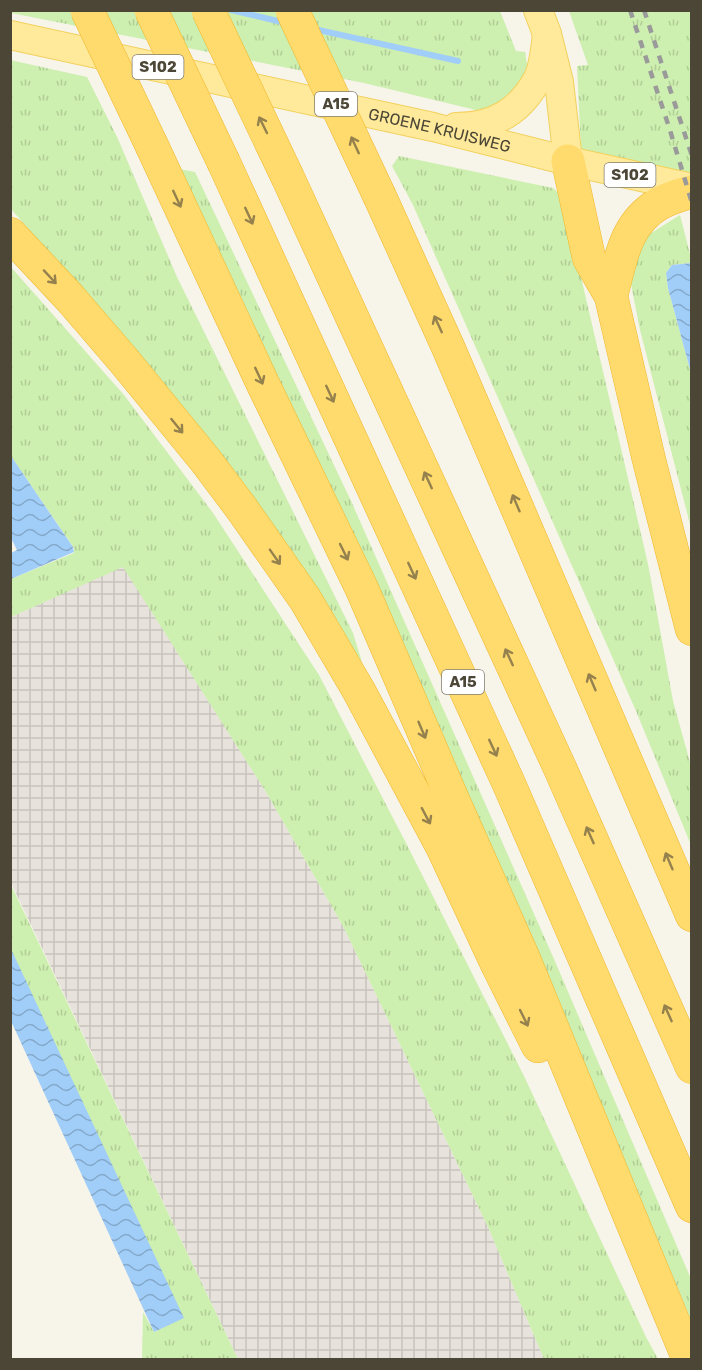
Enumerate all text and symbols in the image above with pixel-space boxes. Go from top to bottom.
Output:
road number: S102 [132,55,184,79]
road number: A15 [315,92,357,116]
street label: GROENE KRUISWEG [367,104,513,156]
one-way arrow [256,116,268,134]
one-way arrow [349,136,361,154]
road number: S102 [604,163,656,187]
one-way arrow [171,190,183,208]
one-way arrow [243,207,255,225]
one-way arrow [43,269,57,284]
one-way arrow [431,315,443,333]
one-way arrow [254,366,266,384]
one-way arrow [325,384,337,402]
one-way arrow [170,417,183,433]
one-way arrow [421,472,433,490]
one-way arrow [509,494,521,512]
one-way arrow [338,542,350,560]
one-way arrow [269,548,281,564]
one-way arrow [406,561,418,579]
one-way arrow [503,649,515,667]
road number: A15 [442,670,484,694]
one-way arrow [586,673,597,692]
one-way arrow [418,721,429,739]
one-way arrow [488,738,499,757]
one-way arrow [421,806,432,824]
one-way arrow [584,826,595,845]
one-way arrow [662,853,674,871]
one-way arrow [662,1005,673,1023]
one-way arrow [519,1009,531,1027]

